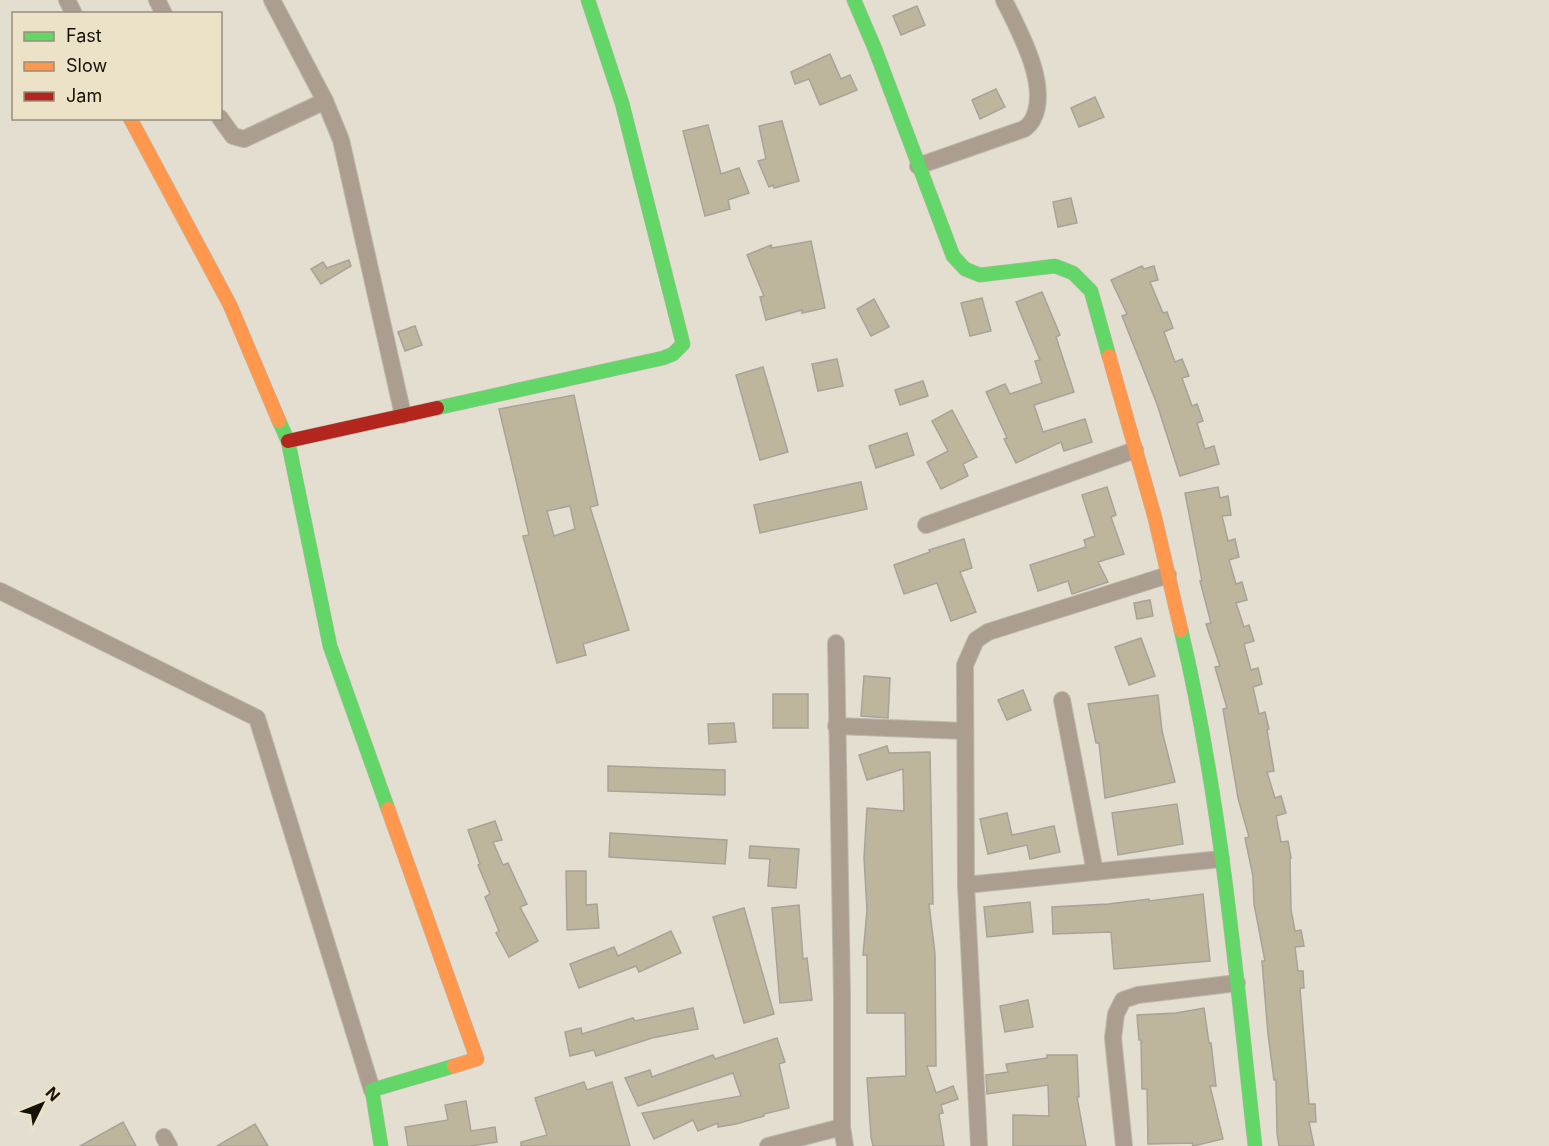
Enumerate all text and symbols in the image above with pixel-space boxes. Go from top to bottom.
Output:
legend [12,12,222,120]
text: Fast [66,25,102,46]
text: Slow [66,55,107,76]
text: Jam [66,85,102,106]
north arrow [12,1074,72,1134]
text: N [41,1082,64,1105]

